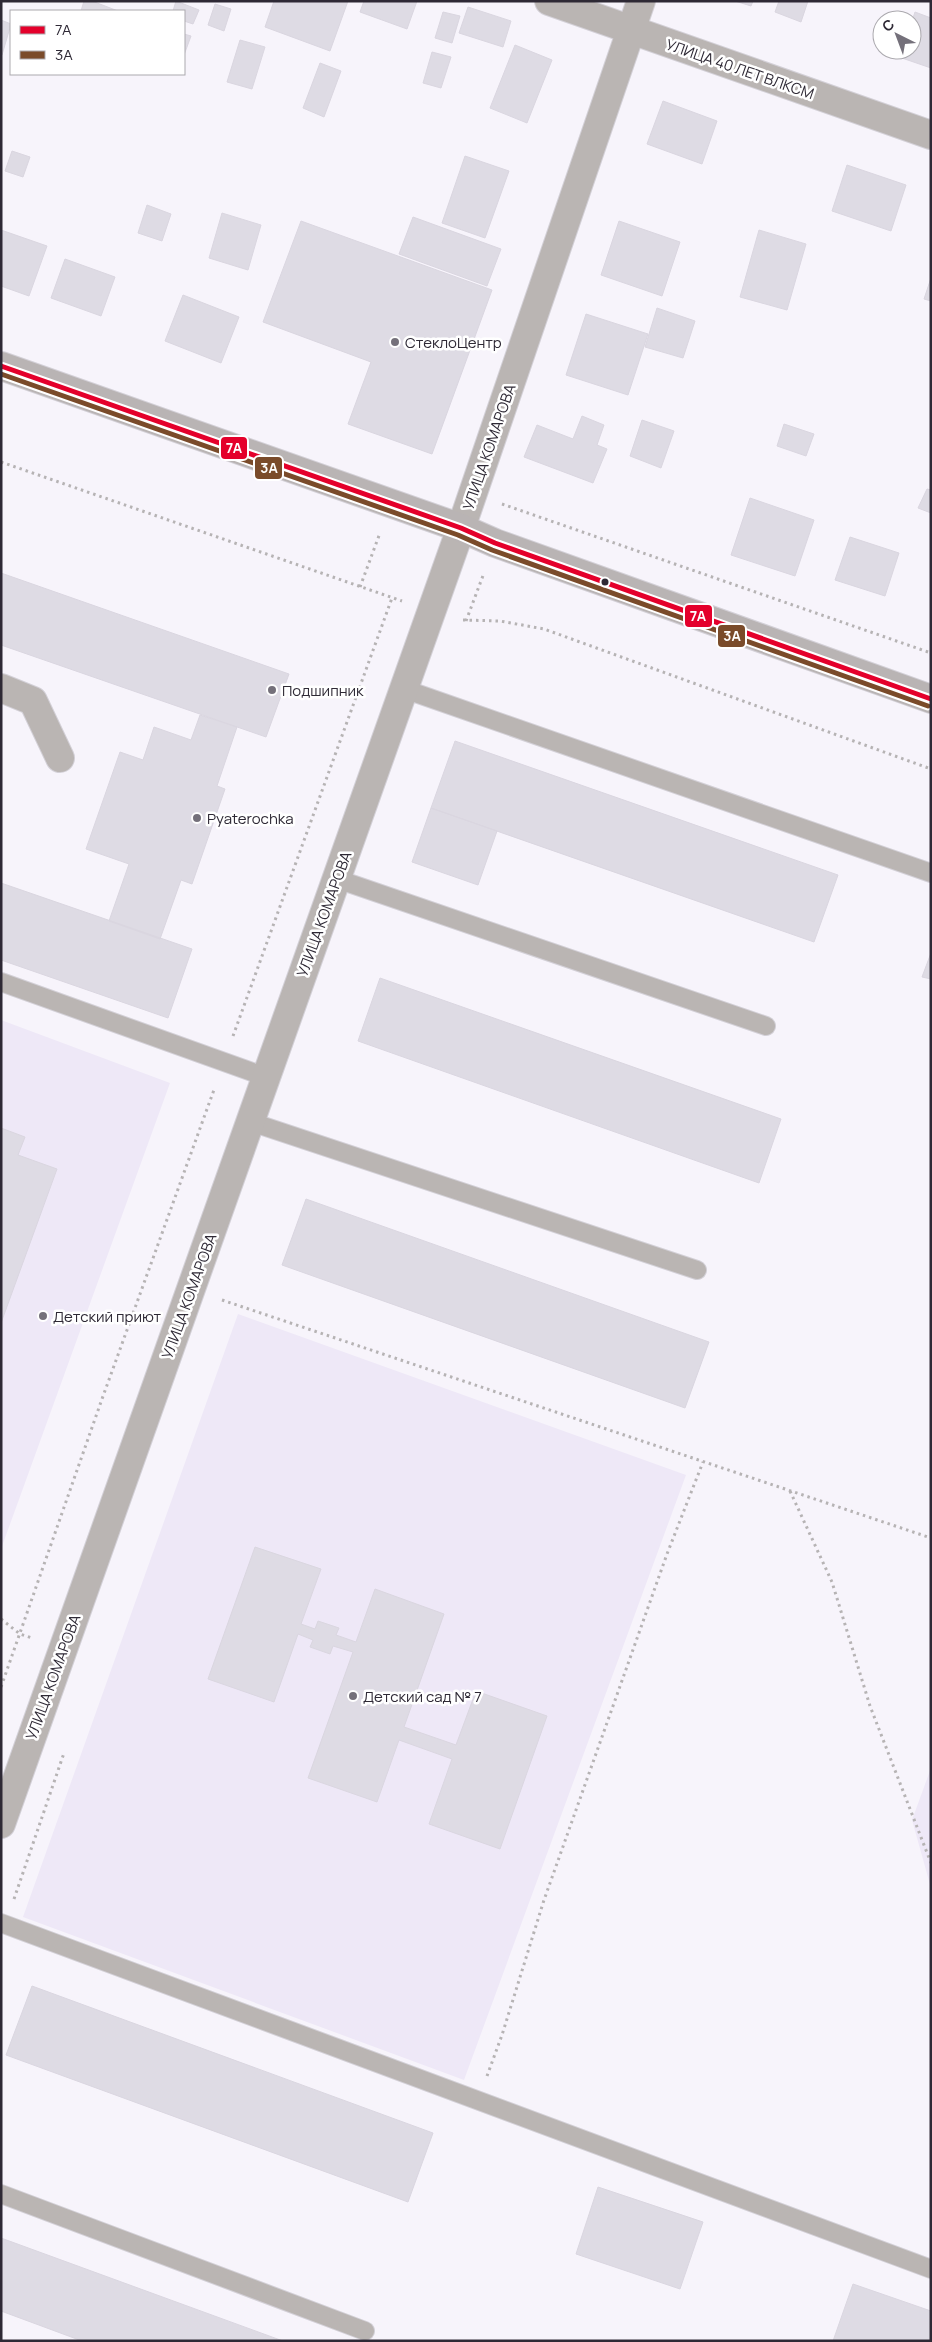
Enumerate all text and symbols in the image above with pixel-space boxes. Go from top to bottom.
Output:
legend [10,10,185,75]
north arrow [872,10,922,60]
text: С [878,14,898,35]
text: 7А [55,19,72,40]
street label: УЛИЦА 40 ЛЕТ ВЛКСМ [663,34,817,104]
text: 3А [55,44,73,65]
place label: СтеклоЦентр [405,332,502,353]
marker: СтеклоЦентр [389,336,401,348]
street label: УЛИЦА КОМАРОВА [458,381,521,513]
line badge: 7А [220,436,248,460]
text: 7А [226,438,243,457]
line badge: 3А [254,456,283,480]
text: 3А [260,458,278,477]
unlabelled marker [600,577,610,587]
line badge: 7А [684,604,713,628]
text: 7А [690,606,707,625]
line badge: 3А [717,624,746,648]
text: 3А [723,626,741,645]
place label: Подшипник [282,680,364,701]
marker: Подшипник [266,684,278,696]
place label: Pyaterochka [207,808,294,829]
marker: Pyaterochka [191,812,203,824]
street label: УЛИЦА КОМАРОВА [292,848,357,980]
street label: УЛИЦА КОМАРОВА [157,1230,222,1362]
place label: Детский приют [53,1306,162,1327]
marker: Детский приют [37,1310,49,1322]
street label: УЛИЦА КОМАРОВА [21,1611,86,1743]
place label: Детский сад № 7 [363,1686,482,1707]
marker: Детский сад № 7 [347,1690,359,1702]

